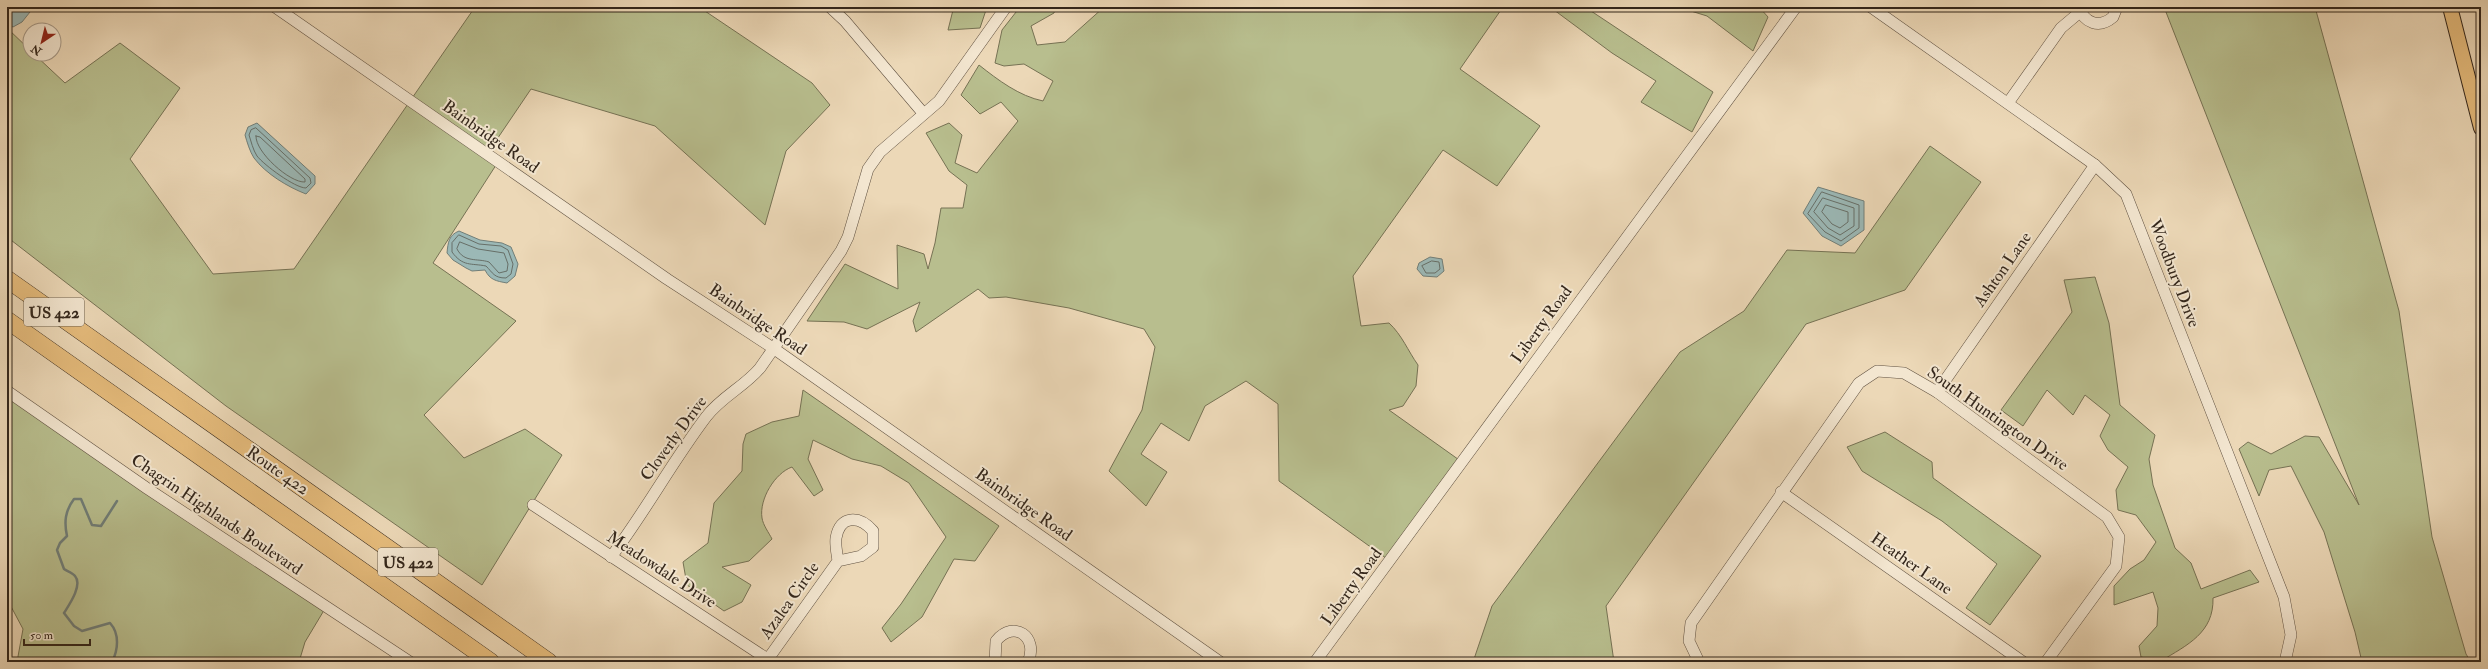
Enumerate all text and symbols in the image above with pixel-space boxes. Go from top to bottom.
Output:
north arrow [22,22,62,62]
text: N [28,41,45,59]
street label: Bainbridge Road [438,95,544,178]
street label: Woodbury Drive [2143,215,2205,330]
street label: Ashton Lane [1968,228,2036,312]
street label: Bainbridge Road [705,279,811,360]
street label: Liberty Road [1506,281,1578,368]
road number: US 422 [24,298,84,326]
street label: South Huntington Drive [1923,362,2072,475]
street label: Cloverly Drive [636,392,712,485]
street label: Route 422 [242,441,313,500]
street label: Chagrin Highlands Boulevard [127,449,307,580]
street label: Bainbridge Road [971,463,1077,546]
street label: Meadowdale Drive [603,526,720,613]
street label: Heather Lane [1867,528,1956,599]
street label: Liberty Road [1316,543,1388,630]
road number: US 422 [378,548,438,576]
street label: Azalea Circle [755,558,824,644]
scale bar [24,621,90,647]
text: 50 m [30,628,54,643]

